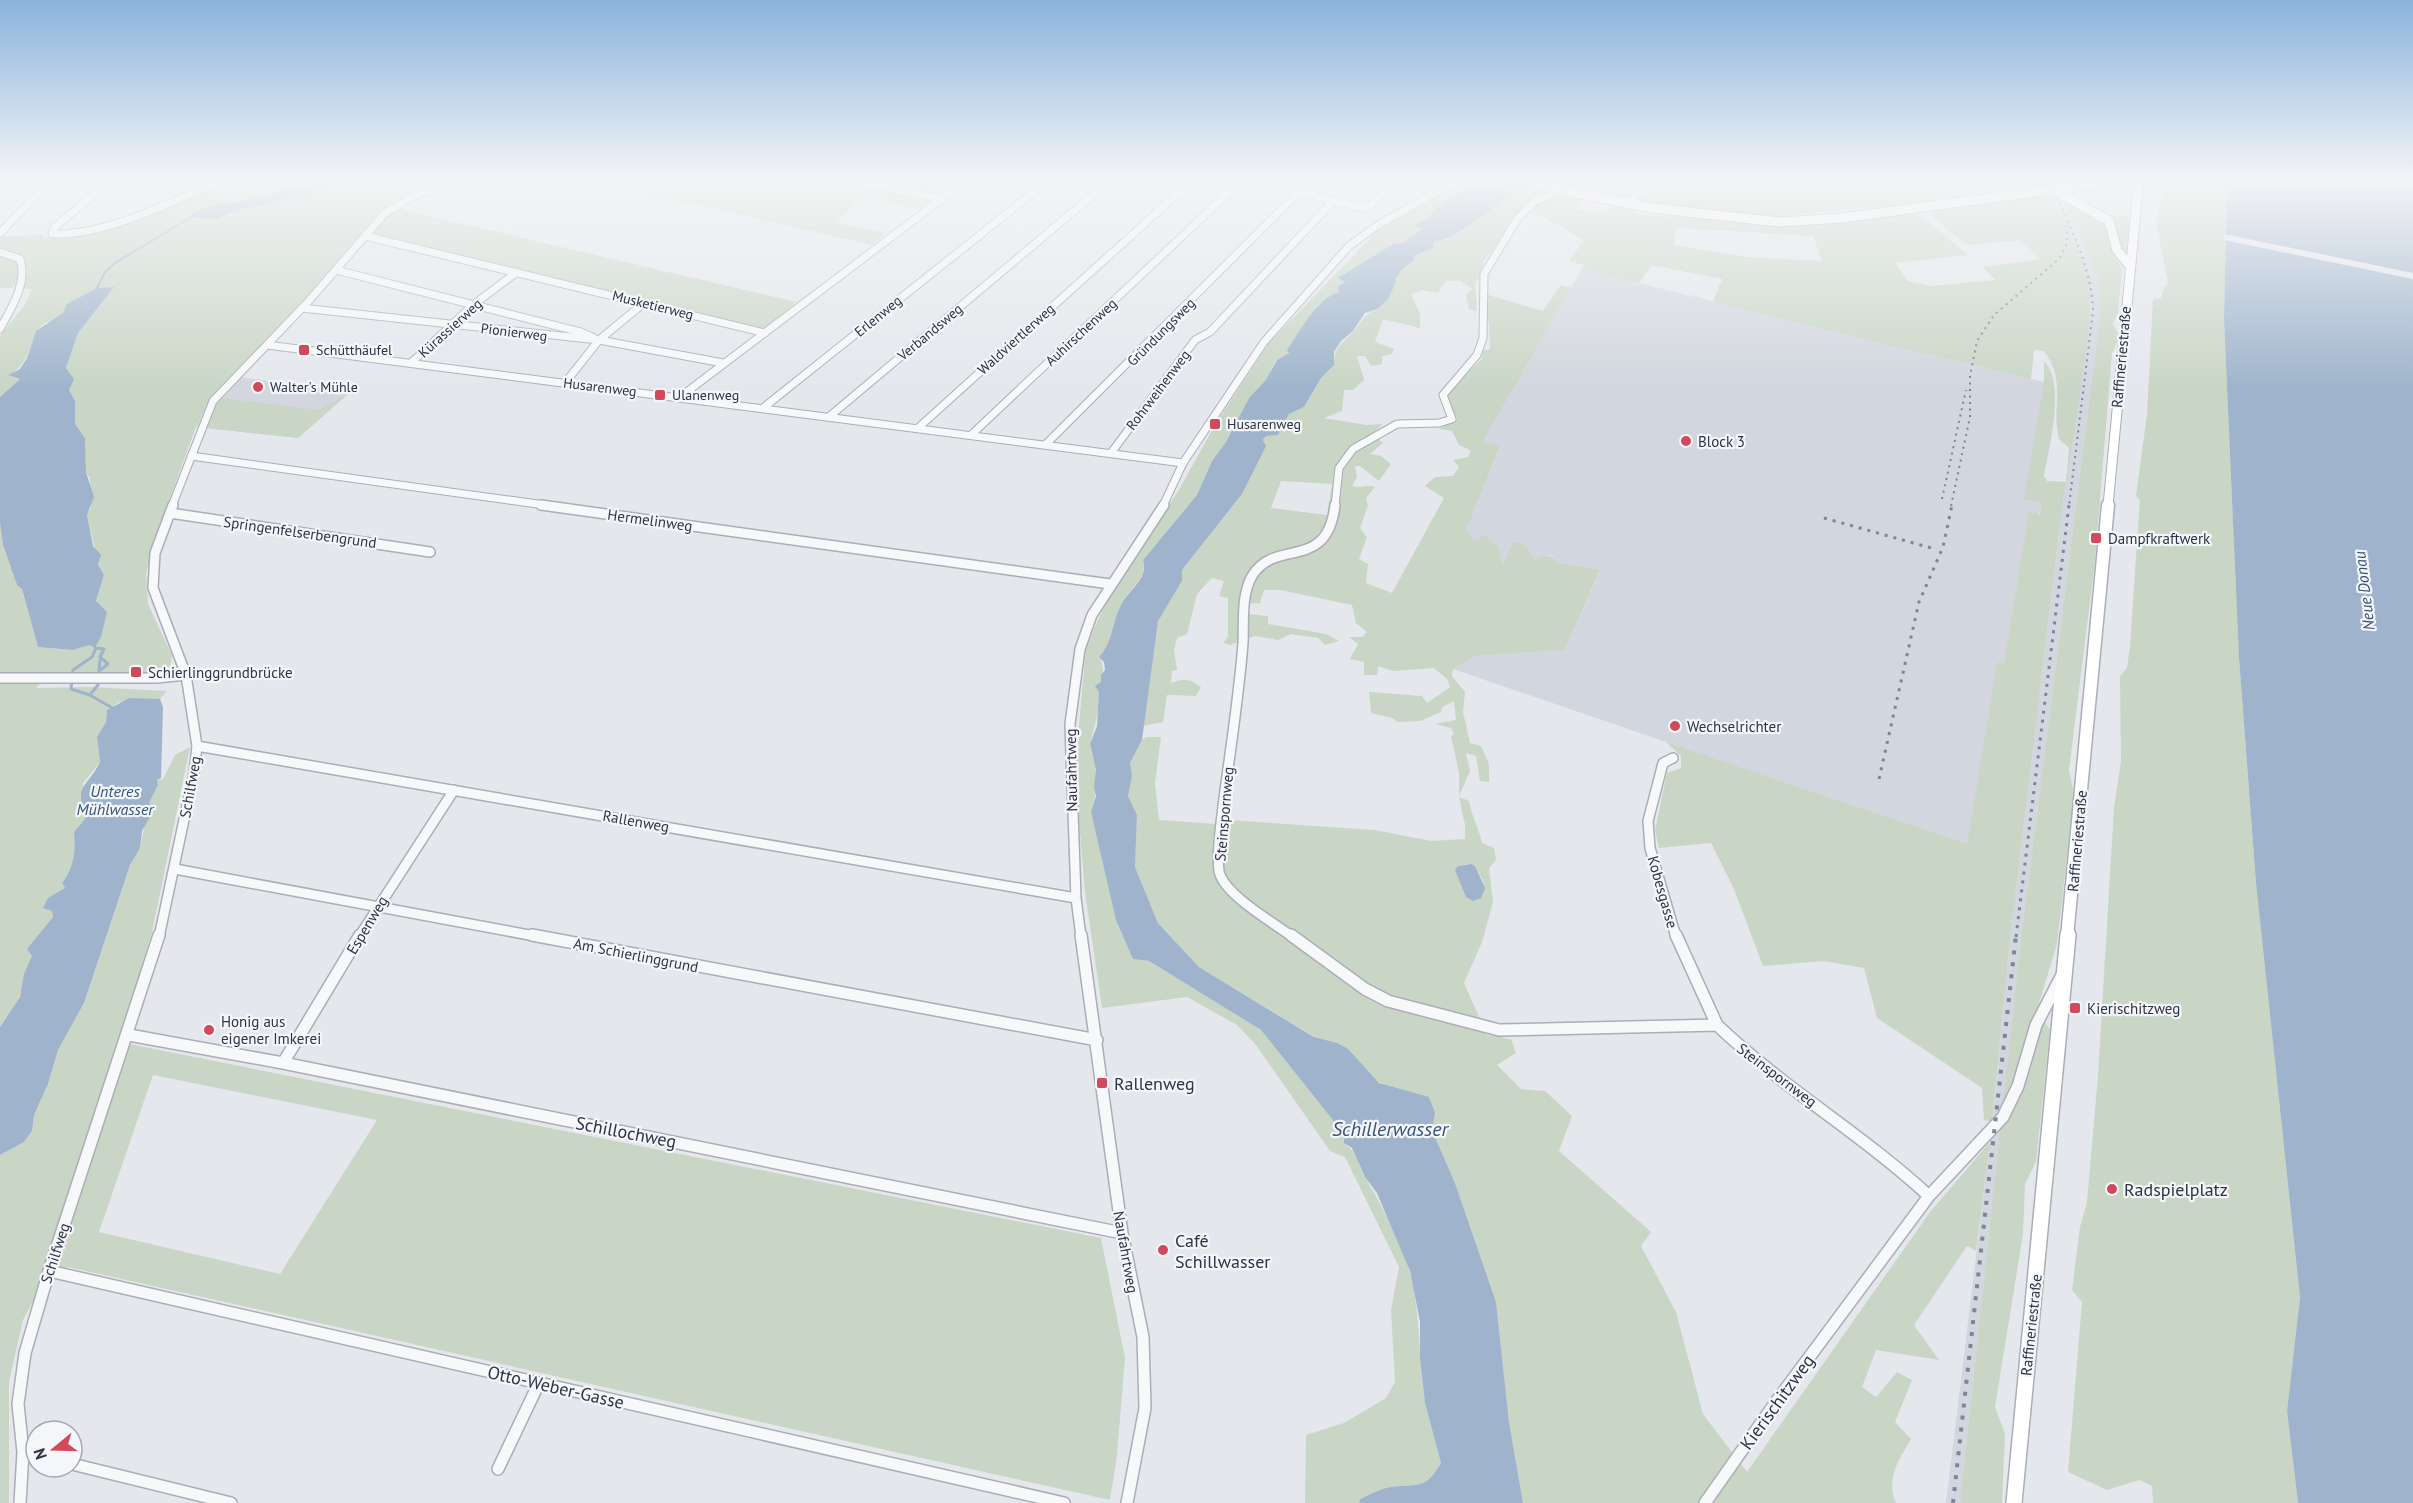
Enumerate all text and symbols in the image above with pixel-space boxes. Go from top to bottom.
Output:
street label: Musketierweg [610,286,696,324]
street label: Erlenweg [851,291,905,341]
street label: Auhirschenweg [1042,294,1120,370]
street label: Gründungsweg [1123,294,1199,370]
street label: Kürassierweg [414,295,486,361]
street label: Verbandsweg [893,300,966,365]
street label: Waldviertlerweg [974,300,1058,378]
street label: Raffineriestraße [2107,305,2135,409]
street label: Pionierweg [480,319,548,345]
place label: Schütthäufel [316,341,392,359]
marker: Schütthäufel [297,343,311,357]
street label: Rohrweihenweg [1122,346,1194,434]
street label: Husarenweg [562,374,638,400]
place label: Walter's Mühle [270,378,358,396]
marker: Walter's Mühle [251,380,265,394]
place label: Ulanenweg [672,386,739,404]
marker: Ulanenweg [653,388,667,402]
place label: Husarenweg [1227,415,1301,433]
marker: Husarenweg [1208,417,1222,431]
place label: Block 3 [1698,432,1745,451]
marker: Block 3 [1679,434,1693,448]
street label: Hermelinweg [606,505,694,535]
street label: Springenfelserbengrund [222,512,378,552]
place label: Dampfkraftwerk [2108,529,2211,548]
marker: Dampfkraftwerk [2089,531,2103,545]
water label: Neue Donau [2349,550,2379,632]
place label: Schierlinggrundbrücke [148,663,293,682]
marker: Schierlinggrundbrücke [129,665,143,679]
place label: Wechselrichter [1687,717,1781,736]
marker: Wechselrichter [1668,719,1682,733]
street label: Naufahrtweg [1061,728,1081,812]
street label: Schilfweg [175,755,205,819]
street label: Steinspornweg [1210,766,1238,862]
water label: Unteres Mühlwasser [76,781,155,819]
street label: Raffineriestraße [2063,789,2091,893]
street label: Rallenweg [601,806,671,836]
street label: Kobesgasse [1644,854,1682,930]
street label: Espenweg [342,892,392,958]
street label: Am Schierlinggrund [572,934,700,976]
place label: Kierischitzweg [2087,999,2180,1018]
marker: Kierischitzweg [2068,1001,2082,1015]
place label: Honig aus eigener Imkerei [221,1012,321,1048]
marker: Honig aus eigener Imkerei [202,1023,216,1037]
street label: Steinspornweg [1733,1039,1821,1111]
place label: Rallenweg [1114,1072,1195,1095]
marker: Rallenweg [1095,1076,1109,1090]
street label: Schillochweg [574,1111,678,1153]
water label: Schillerwasser [1332,1116,1449,1142]
place label: Radspielplatz [2124,1178,2228,1201]
marker: Radspielplatz [2105,1182,2119,1196]
street label: Naufahrtweg [1109,1209,1143,1295]
street label: Schilfweg [36,1220,74,1286]
place label: Café Schillwasser [1175,1229,1270,1273]
marker: Café Schillwasser [1156,1243,1170,1257]
street label: Raffineriestraße [2016,1273,2046,1377]
street label: Kierischitzweg [1735,1350,1819,1454]
street label: Otto-Weber-Gasse [485,1360,627,1414]
north arrow [24,1419,84,1479]
text: N [29,1446,51,1462]

